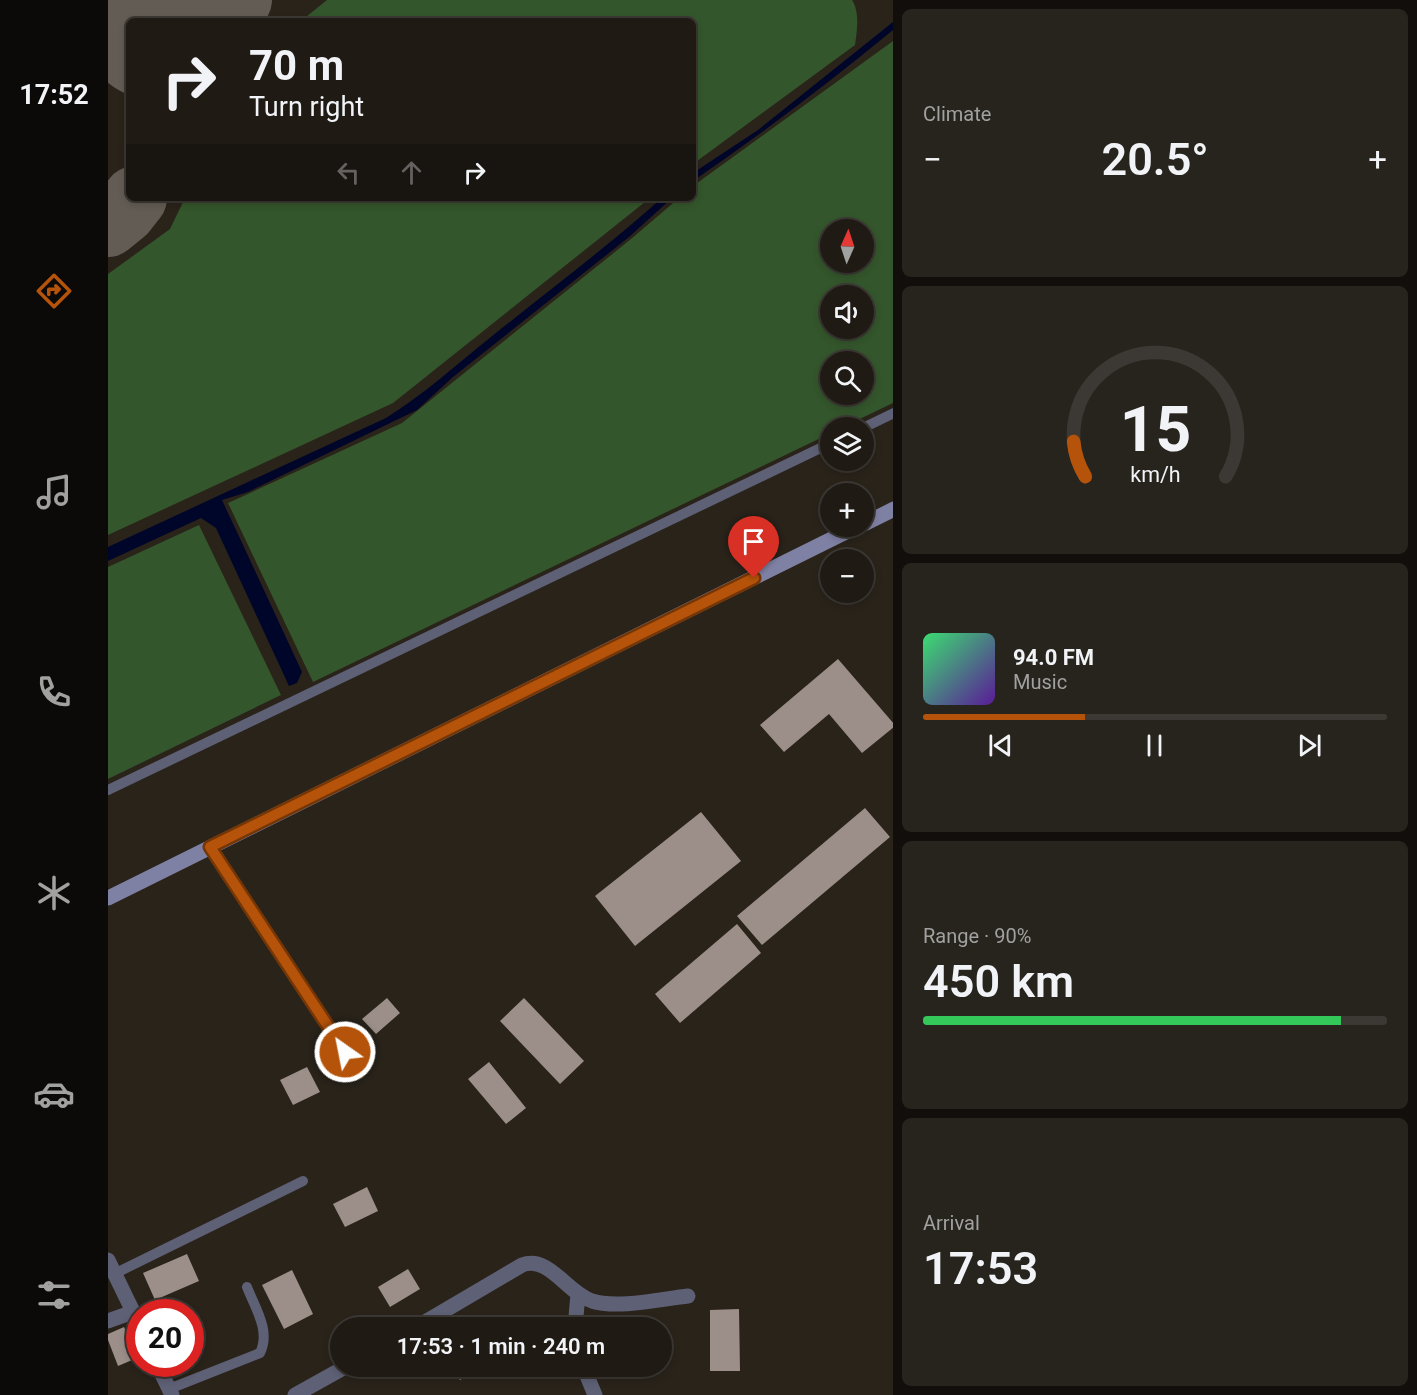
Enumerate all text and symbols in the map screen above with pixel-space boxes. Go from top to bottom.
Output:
text: 70 m [249,41,344,90]
icon: right [150,42,228,120]
text: 17:52 [19,79,89,111]
text: Turn right [249,91,364,123]
text: Climate [923,102,991,126]
text: 20.5° [1101,133,1209,186]
text: − [923,140,942,179]
text: + [1368,140,1387,179]
icon: left [332,156,365,189]
icon: ahead [395,156,428,189]
icon: right [458,156,491,189]
north arrow [820,219,874,273]
map controls [820,219,874,603]
icon: directions [33,270,75,312]
button: sound [820,285,874,339]
button: search [820,351,874,405]
text: 15 [1119,393,1191,466]
button: layers [820,417,874,471]
text: km/h [1130,463,1180,488]
icon: music [33,471,75,513]
button: + [820,483,874,537]
pin [728,516,779,578]
icon: arrive [737,525,770,558]
button: − [820,549,874,603]
text: 94.0 FM [1013,645,1094,670]
text: Music [1013,670,1067,694]
icon: phone [33,671,75,713]
icon: previous [984,729,1017,762]
icon: pause [1138,729,1171,762]
icon: next [1293,729,1326,762]
icon: climate [33,872,75,914]
text: Range · 90% [923,924,1031,948]
text: 450 km [923,955,1074,1008]
position arrow [313,1020,377,1084]
icon: car [33,1073,75,1115]
text: Arrival [923,1211,980,1235]
text: 17:53 [923,1242,1038,1295]
icon: filters [33,1274,75,1316]
speed limit sign: 20 [126,1299,204,1377]
text: 17:53 · 1 min · 240 m [397,1334,605,1359]

